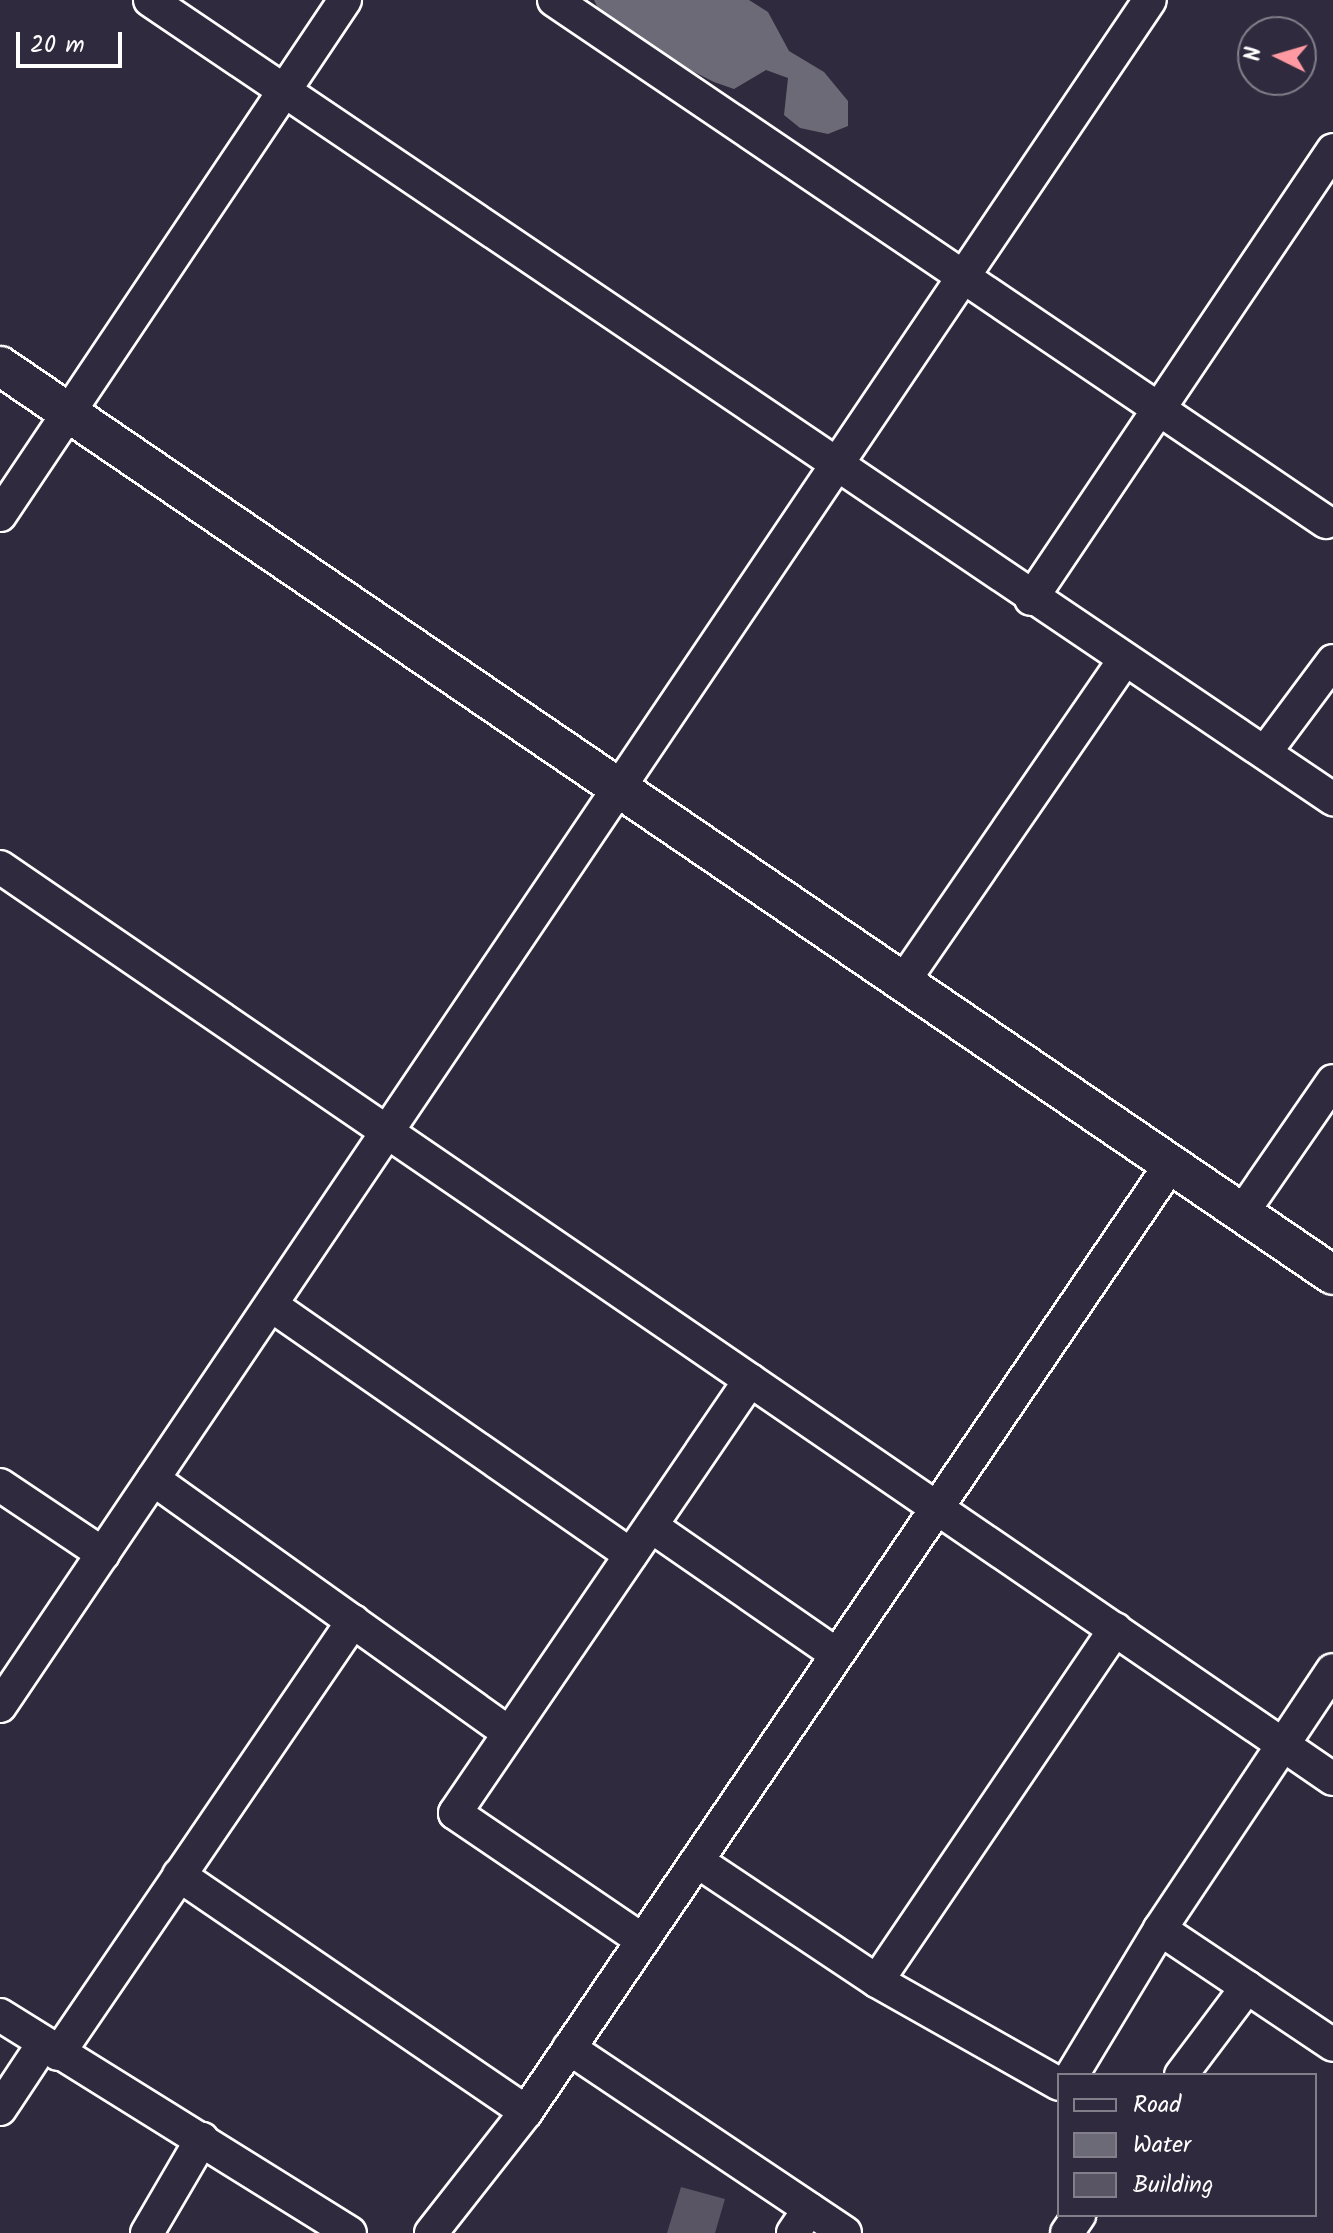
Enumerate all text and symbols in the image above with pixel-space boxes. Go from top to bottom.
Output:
scale bar [20,16,126,66]
north arrow [1237,16,1317,96]
text: 20 m [30,26,85,65]
text: N [1237,46,1273,62]
legend [1057,2073,1317,2217]
text: Road [1133,2086,1181,2125]
text: Water [1133,2126,1191,2165]
text: Building [1133,2166,1213,2205]

